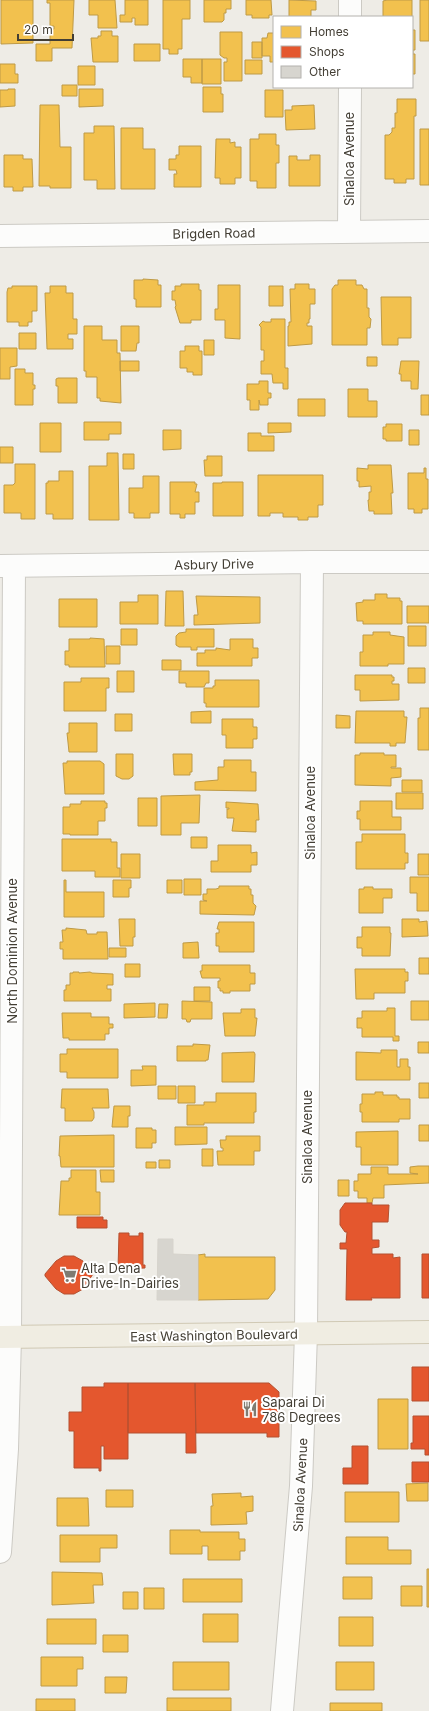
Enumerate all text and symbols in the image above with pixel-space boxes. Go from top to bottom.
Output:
scale bar [18,16,73,42]
legend [273,16,413,88]
text: 20 m [24,22,53,37]
text: Homes [309,24,349,39]
text: Shops [309,44,345,59]
text: Other [309,64,341,79]
street label: Sinaloa Avenue [341,112,357,206]
street label: Brigden Road [172,224,256,242]
street label: Asbury Drive [174,555,254,573]
street label: Sinaloa Avenue [302,766,318,860]
street label: North Dominion Avenue [4,878,20,1024]
street label: Sinaloa Avenue [299,1090,315,1184]
place label: Alta Dena Drive-In-Dairies [81,1260,179,1291]
supermarket icon: Alta Dena Drive-In-Dairies [60,1266,78,1284]
street label: East Washington Boulevard [130,1326,298,1344]
place label: Saparai Di 786 Degrees [262,1394,341,1425]
restaurant icon: Saparai Di 786 Degrees [241,1400,259,1418]
street label: Sinaloa Avenue [290,1438,310,1532]

